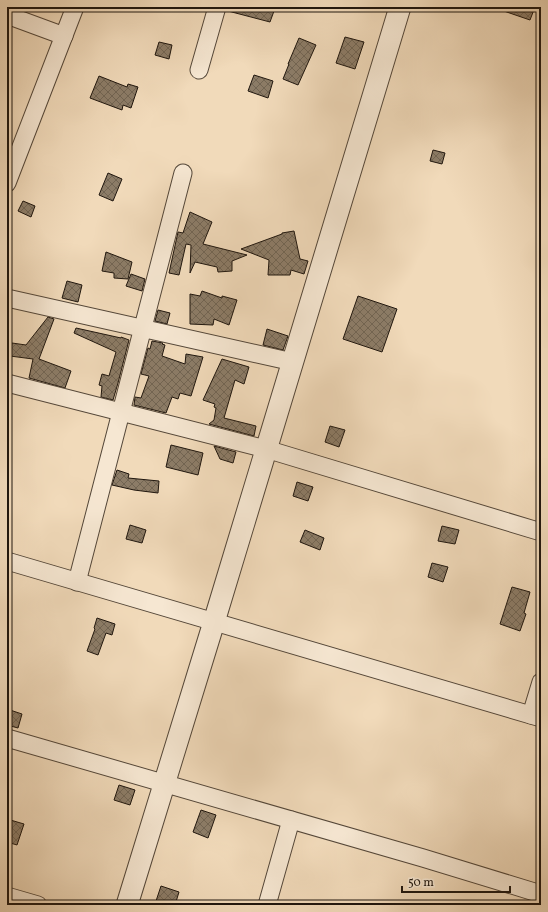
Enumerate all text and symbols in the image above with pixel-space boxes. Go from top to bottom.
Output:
scale bar [402,868,510,894]
text: 50 m [408,875,434,891]

